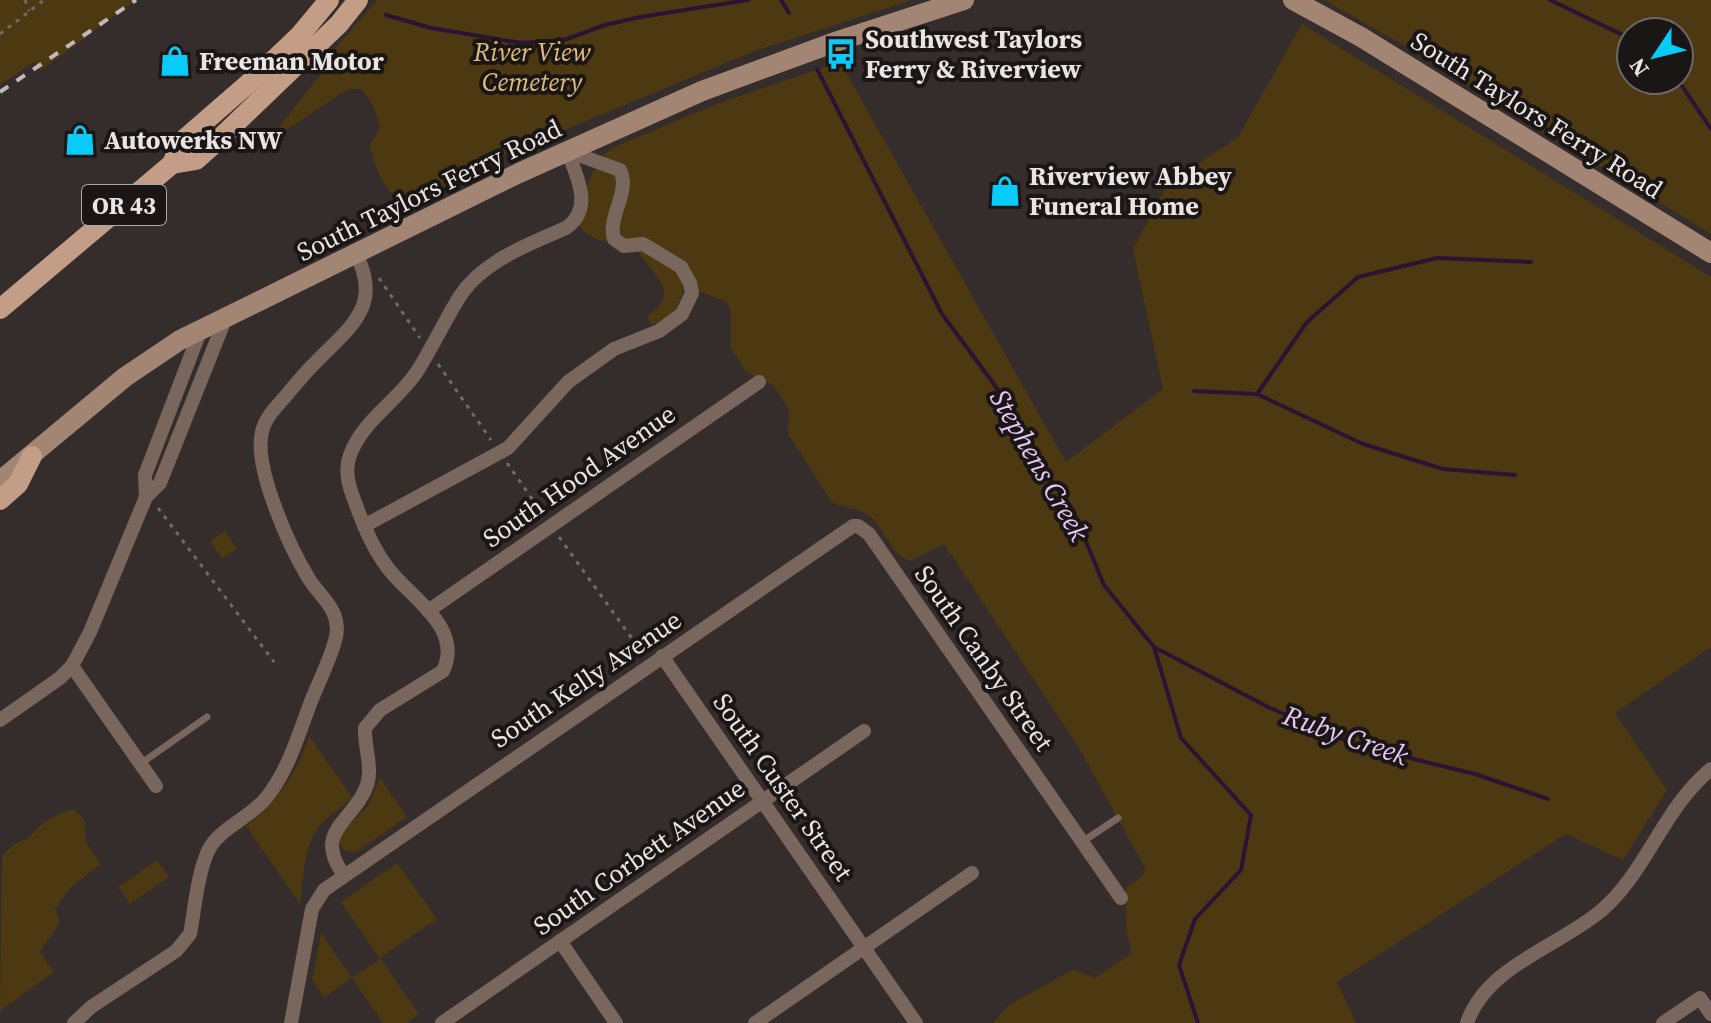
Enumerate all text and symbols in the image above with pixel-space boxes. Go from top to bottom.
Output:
north arrow [1615,16,1695,96]
place label: Southwest Taylors Ferry & Riverview [865,21,1082,87]
street label: South Taylors Ferry Road [1404,23,1670,207]
park label: River View Cemetery [473,34,591,100]
bus stop icon: Southwest Taylors Ferry & Riverview [824,37,858,71]
place label: Freeman Motor [199,43,385,79]
shop icon: Freeman Motor [158,44,192,78]
text: N [1622,52,1656,83]
street label: South Taylors Ferry Road [291,110,568,270]
place label: Autowerks NW [104,122,283,158]
shop icon: Autowerks NW [63,123,97,157]
place label: Riverview Abbey Funeral Home [1029,158,1232,224]
shop icon: Riverview Abbey Funeral Home [988,174,1022,208]
road number: OR 43 [82,185,166,225]
water label: Stephens Creek [981,382,1099,549]
street label: South Hood Avenue [476,396,682,556]
street label: South Canby Street [906,558,1062,759]
street label: South Kelly Avenue [484,602,688,756]
street label: South Custer Street [705,686,861,888]
water label: Ruby Creek [1277,696,1414,774]
street label: South Corbett Avenue [526,770,752,944]

